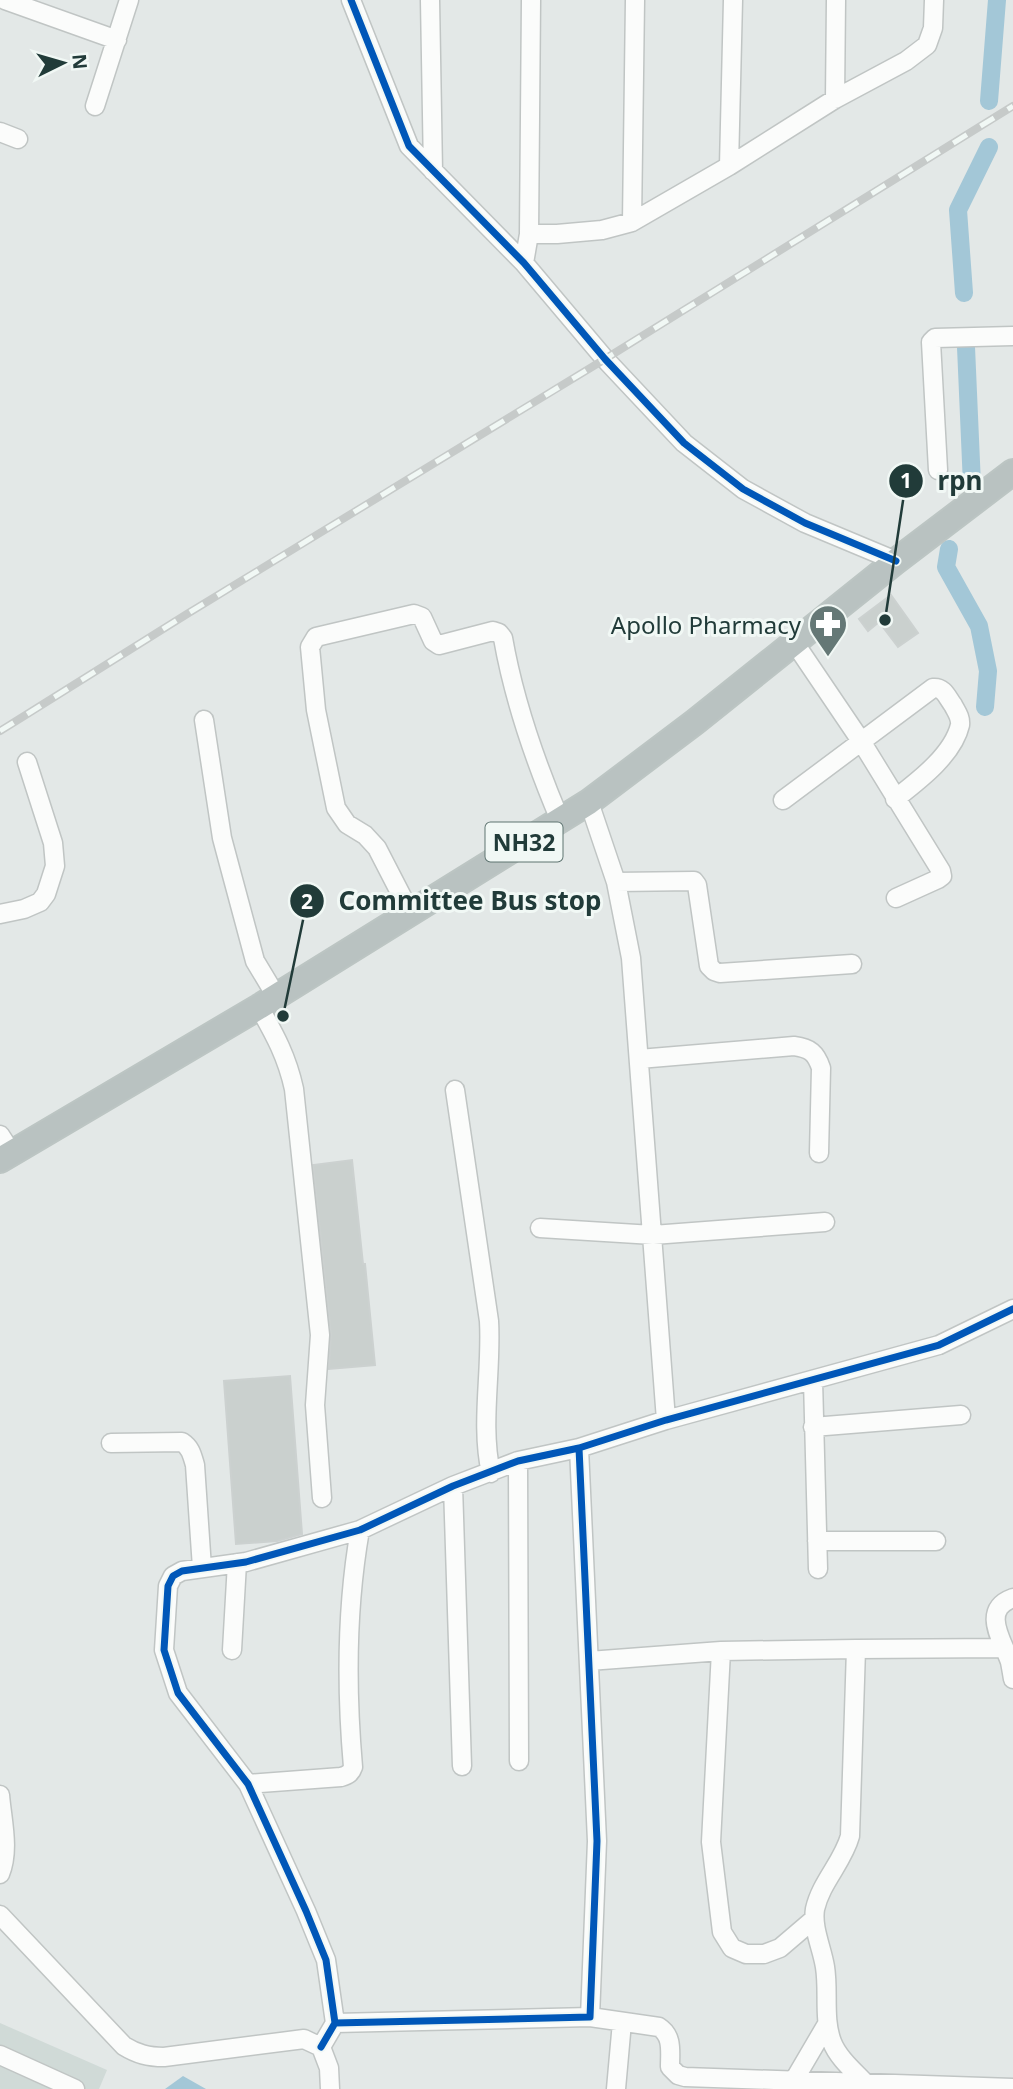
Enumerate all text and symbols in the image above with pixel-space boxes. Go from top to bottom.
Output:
north arrow [28,28,98,98]
text: N [66,53,94,70]
callout: rpn [889,457,997,504]
text: rpn [938,462,982,498]
text: 1 [900,466,912,494]
pharmacy icon: Apollo Pharmacy [807,603,849,658]
place label: Apollo Pharmacy [611,608,802,641]
road number: NH32 [486,822,562,862]
callout: Committee Bus stop [289,878,615,925]
text: Committee Bus stop [339,882,601,918]
text: 2 [301,887,313,915]

